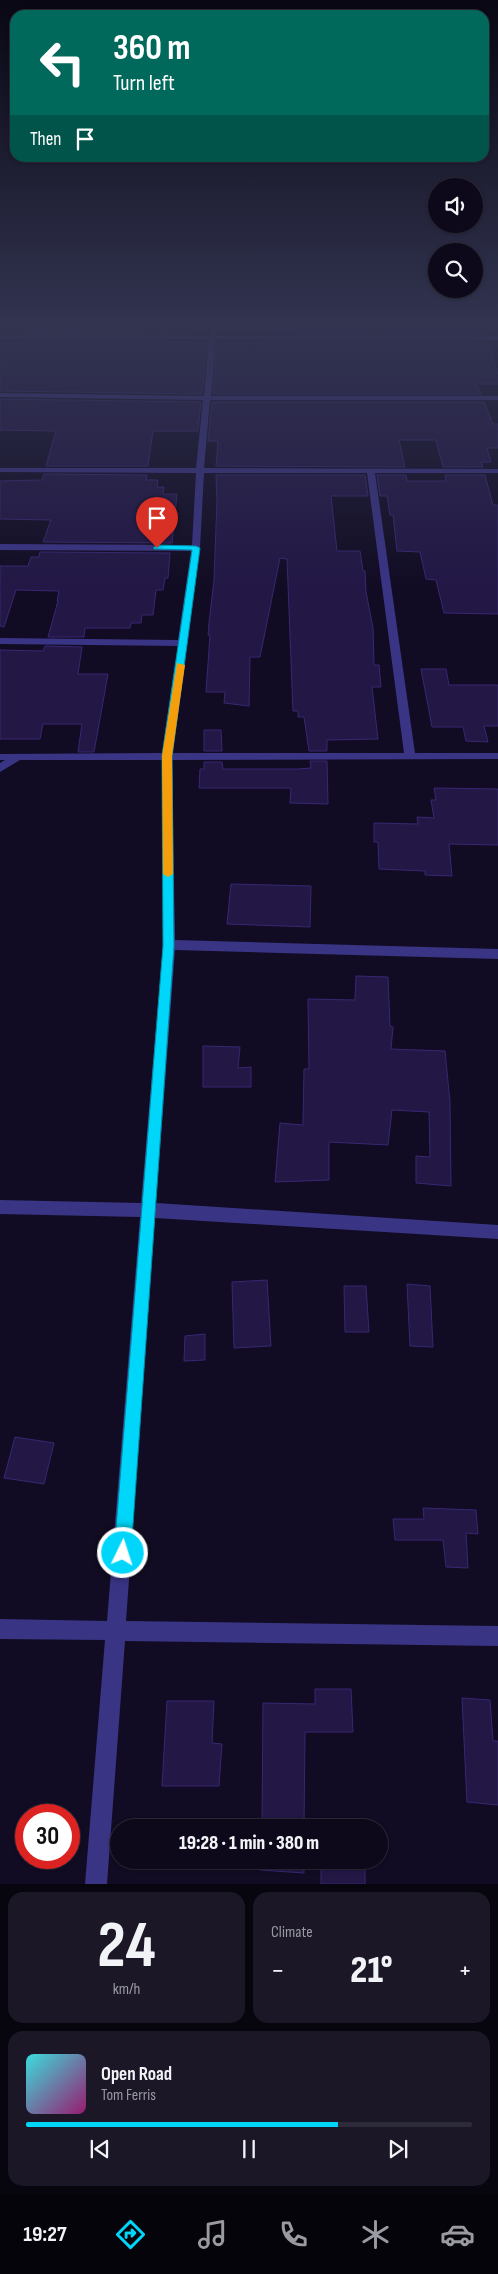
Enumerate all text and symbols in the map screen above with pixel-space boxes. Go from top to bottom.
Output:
text: 360 m [113,27,190,70]
icon: left [30,30,95,95]
text: Turn left [113,70,175,97]
icon: arrive [71,125,99,153]
text: Then [30,128,61,151]
map controls [428,178,483,298]
button: sound [428,178,483,233]
button: search [428,243,483,298]
pin [136,497,178,548]
icon: arrive [143,504,171,532]
position arrow [96,1526,148,1578]
speed limit sign: 30 [15,1804,80,1869]
text: 19:28 · 1 min · 380 m [179,1832,319,1855]
text: 24 [97,1908,156,1986]
text: Climate [271,1923,313,1942]
text: 21° [350,1948,393,1993]
text: − [271,1954,285,1987]
text: + [458,1954,472,1987]
text: km/h [113,1980,140,1999]
text: Open Road [101,2063,172,2086]
text: Tom Ferris [101,2086,156,2105]
icon: previous [86,2135,114,2163]
icon: pause [235,2135,263,2163]
icon: next [384,2135,412,2163]
icon: directions [113,2217,148,2252]
icon: music [195,2217,230,2252]
icon: phone [276,2217,311,2252]
icon: climate [358,2217,393,2252]
icon: car [440,2217,475,2252]
text: 19:27 [23,2221,67,2248]

